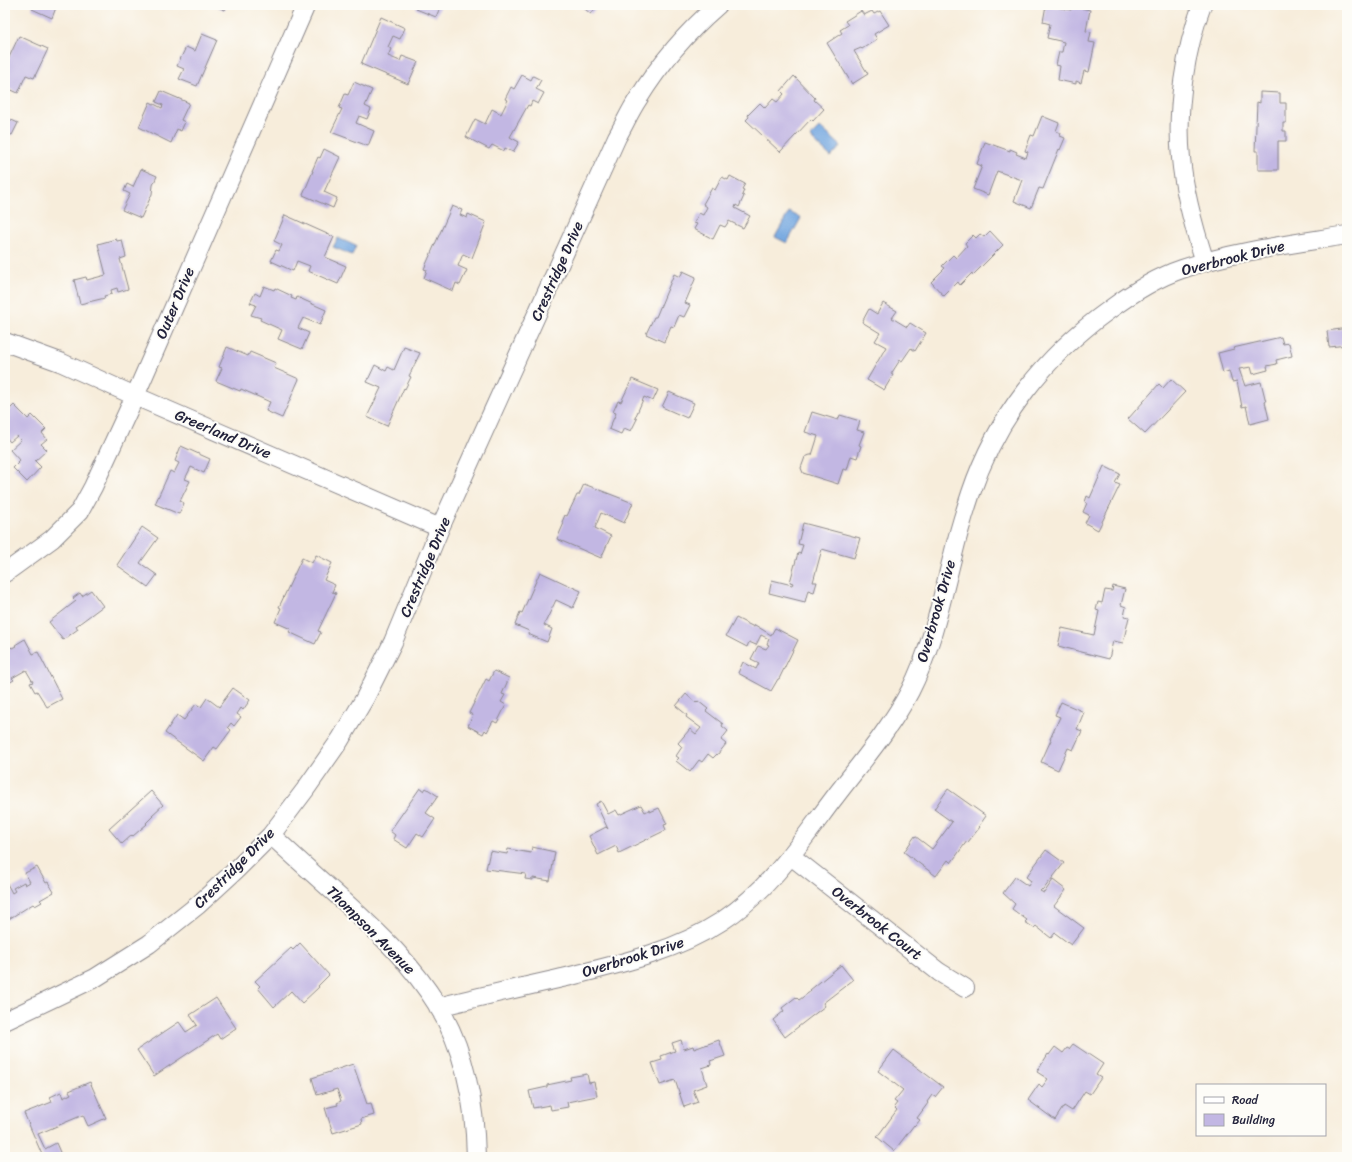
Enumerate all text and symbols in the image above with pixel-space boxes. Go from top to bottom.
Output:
street label: Crestridge Drive [523,217,591,325]
street label: Overbrook Drive [1179,233,1288,283]
street label: Outer Drive [148,263,202,343]
street label: Greerland Drive [171,402,276,466]
street label: Crestridge Drive [392,512,458,621]
street label: Overbrook Drive [909,556,963,665]
street label: Crestridge Drive [187,821,281,915]
street label: Thompson Avenue [320,879,422,981]
street label: Overbrook Court [826,879,928,967]
street label: Overbrook Drive [579,929,688,985]
legend [1196,1084,1326,1136]
text: Road [1232,1089,1259,1111]
text: Building [1232,1109,1275,1131]

